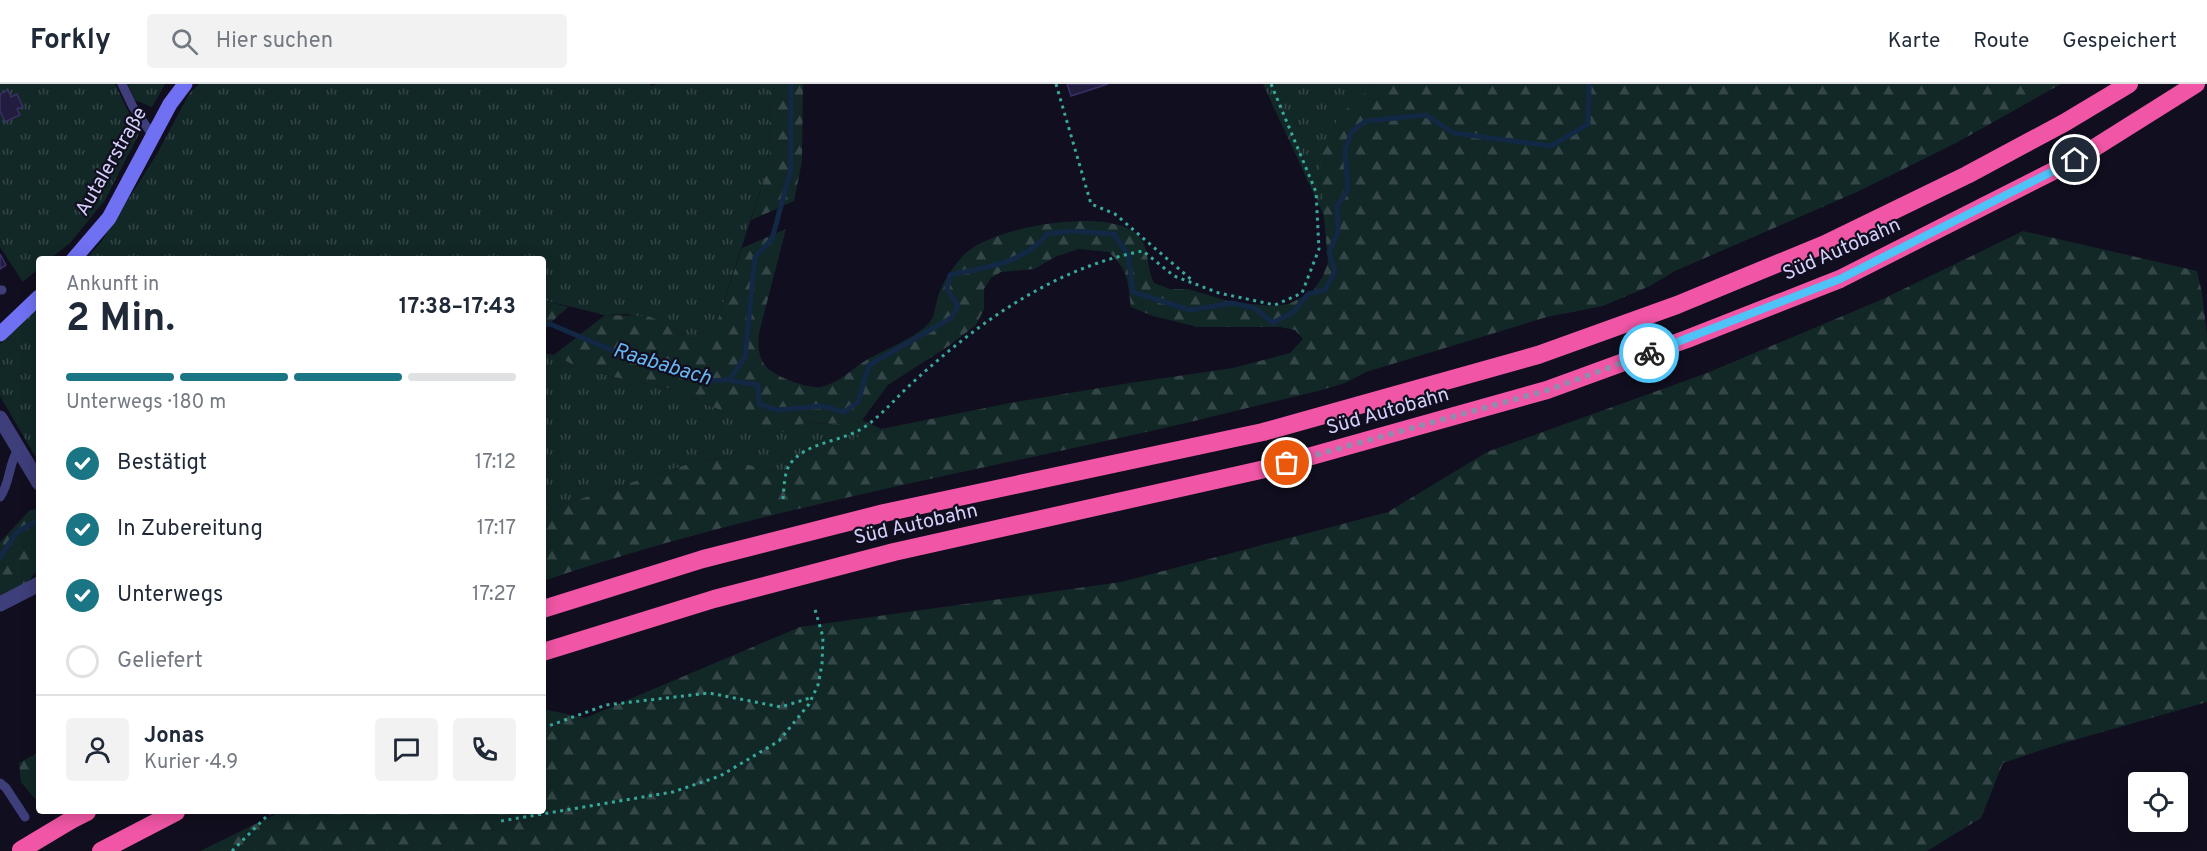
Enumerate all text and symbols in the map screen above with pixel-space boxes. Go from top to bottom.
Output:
search box [147,14,567,68]
text: Forkly [30,23,111,59]
icon: search [168,25,201,58]
text: Hier suchen [216,28,333,55]
text: Karte [1888,28,1940,55]
text: Route [1973,28,2029,55]
text: Gespeichert [2062,28,2177,55]
street label: Autalerstraße [70,103,154,221]
pin [2049,134,2100,185]
icon: home [2058,143,2091,176]
street label: Süd Autobahn [1779,212,1905,288]
text: Ankunft in [66,272,159,298]
text: 17:38–17:43 [399,294,516,321]
text: 2 Min. [66,296,175,345]
courier [1619,323,1679,383]
water label: Raababach [610,337,715,393]
icon: bike [1633,337,1666,370]
street label: Süd Autobahn [1324,382,1452,442]
text: Unterwegs · 180 m [66,390,226,416]
pin [1261,437,1312,488]
icon: bag [1270,446,1303,479]
icon: check [66,447,99,480]
text: Bestätigt [117,450,207,477]
text: 17:12 [475,450,516,476]
street label: Süd Autobahn [851,498,981,552]
icon: check [66,513,99,546]
text: In Zubereitung [117,516,263,543]
text: 17:17 [477,516,516,542]
icon: check [66,579,99,612]
text: Unterwegs [117,582,223,609]
text: 17:27 [472,582,516,608]
text: Geliefert [117,648,203,675]
button: person [66,718,129,781]
button: chat [375,718,438,781]
button: phone [453,718,516,781]
text: Jonas [144,723,205,750]
text: Kurier · 4.9 [144,750,238,776]
map controls [2128,772,2188,832]
button: locate [2128,772,2188,832]

